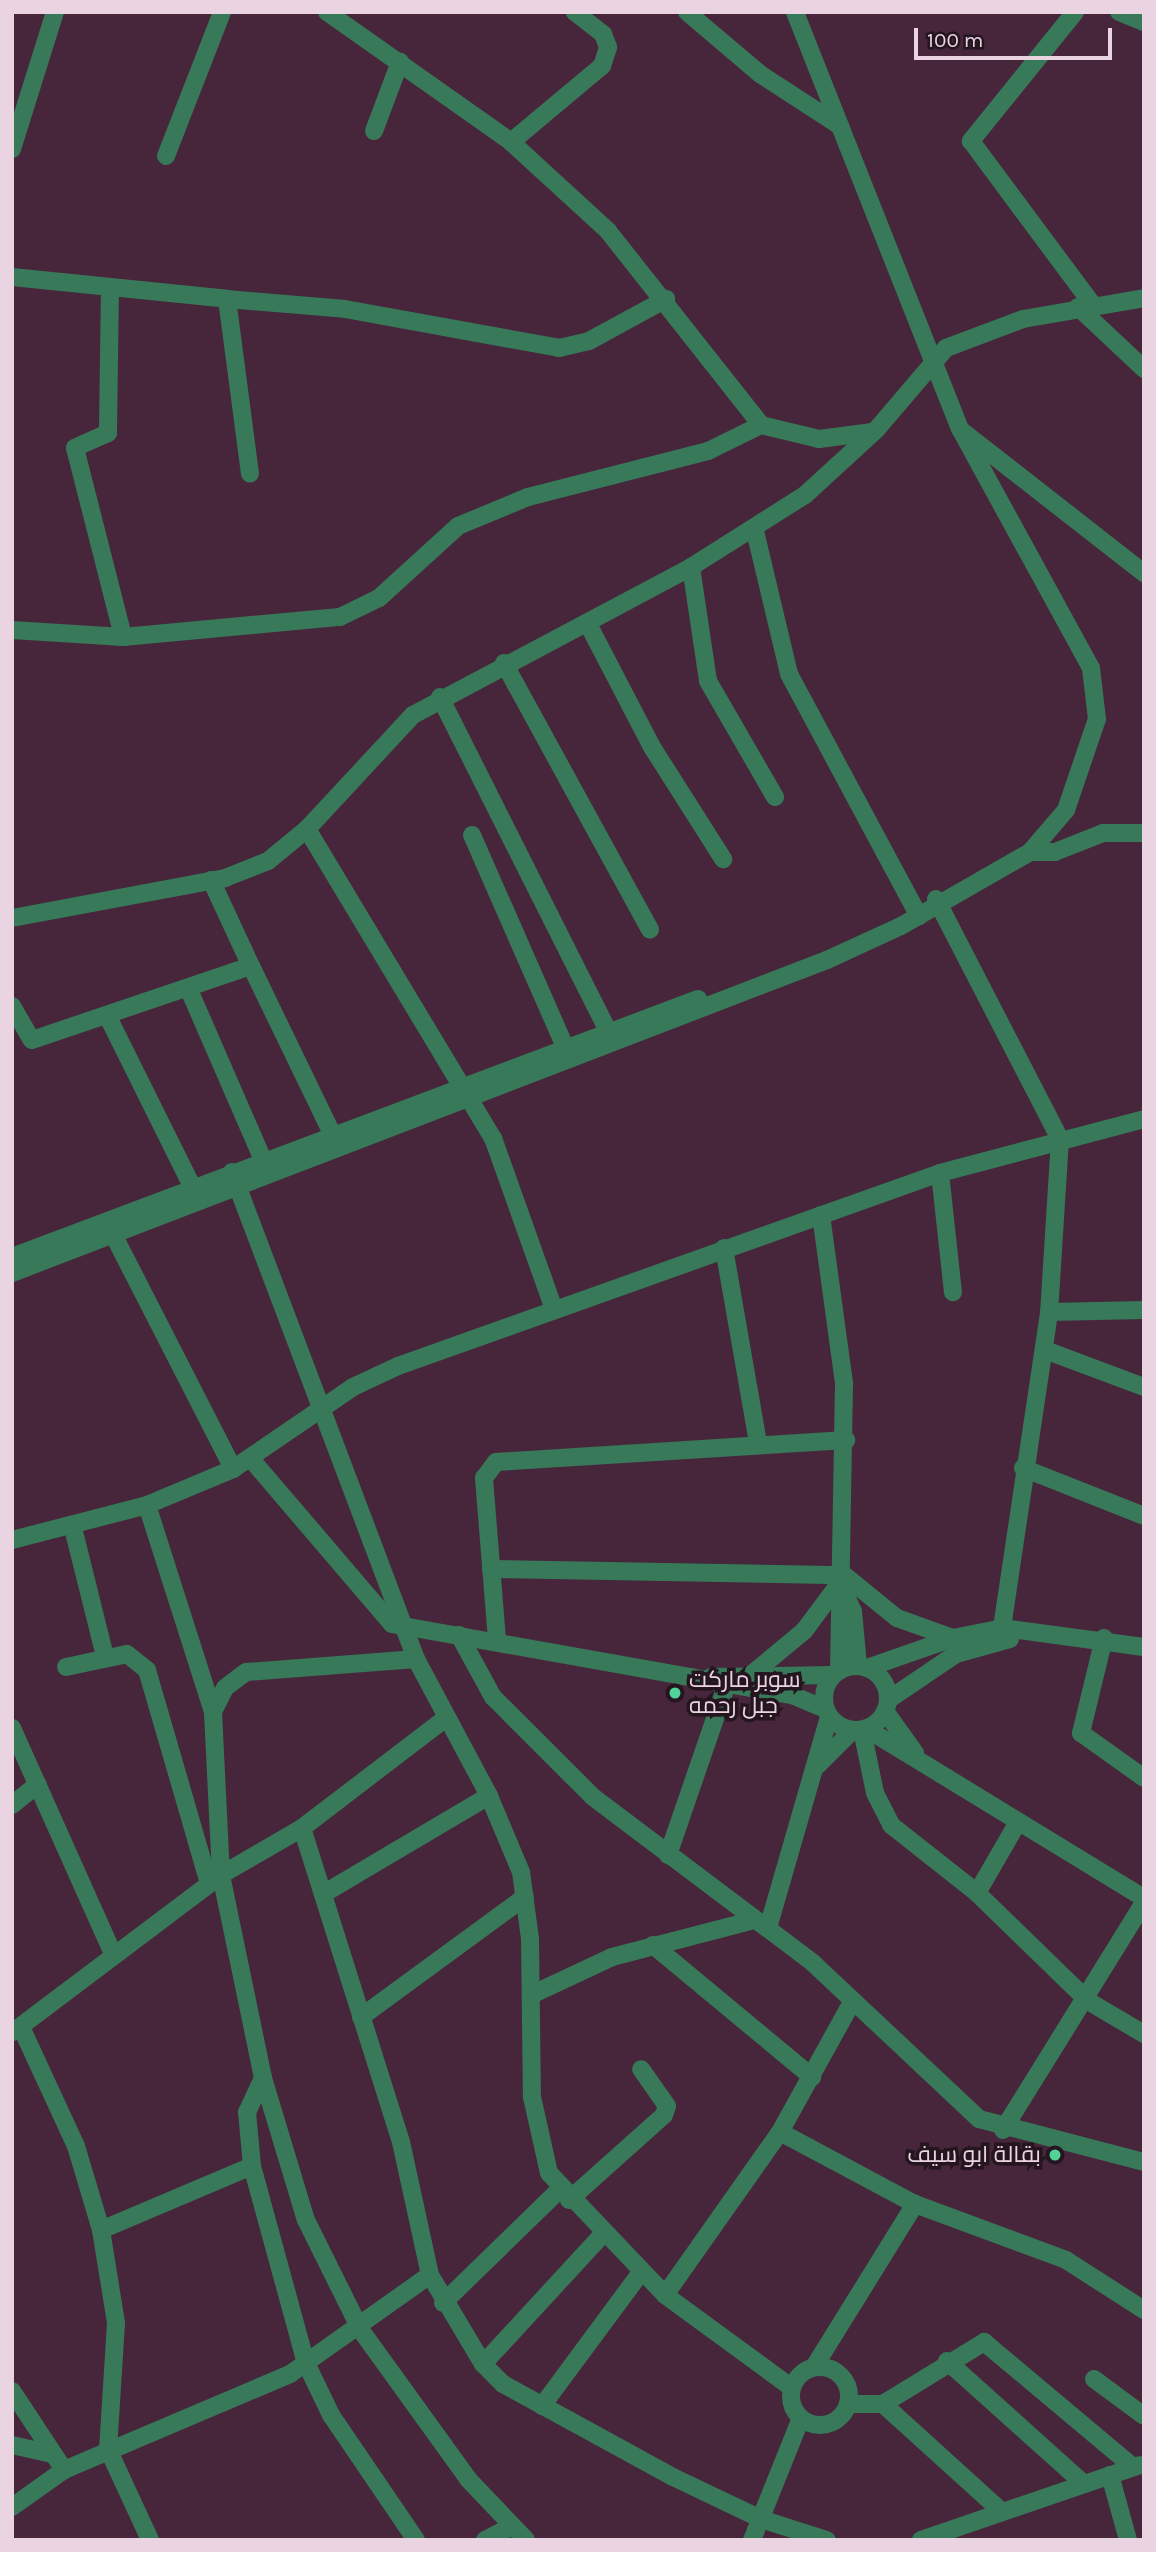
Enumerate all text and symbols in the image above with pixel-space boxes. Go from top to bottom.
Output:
scale bar [918,14,1116,58]
text: 100 m [927,28,984,52]
place label: سوبر ماركت جبل رحمه [689,1666,801,1720]
marker: سوبر ماركت جبل رحمه [667,1685,683,1701]
place label: بقالة ابو سيف [907,2141,1041,2169]
marker: بقالة ابو سيف [1047,2147,1063,2163]

